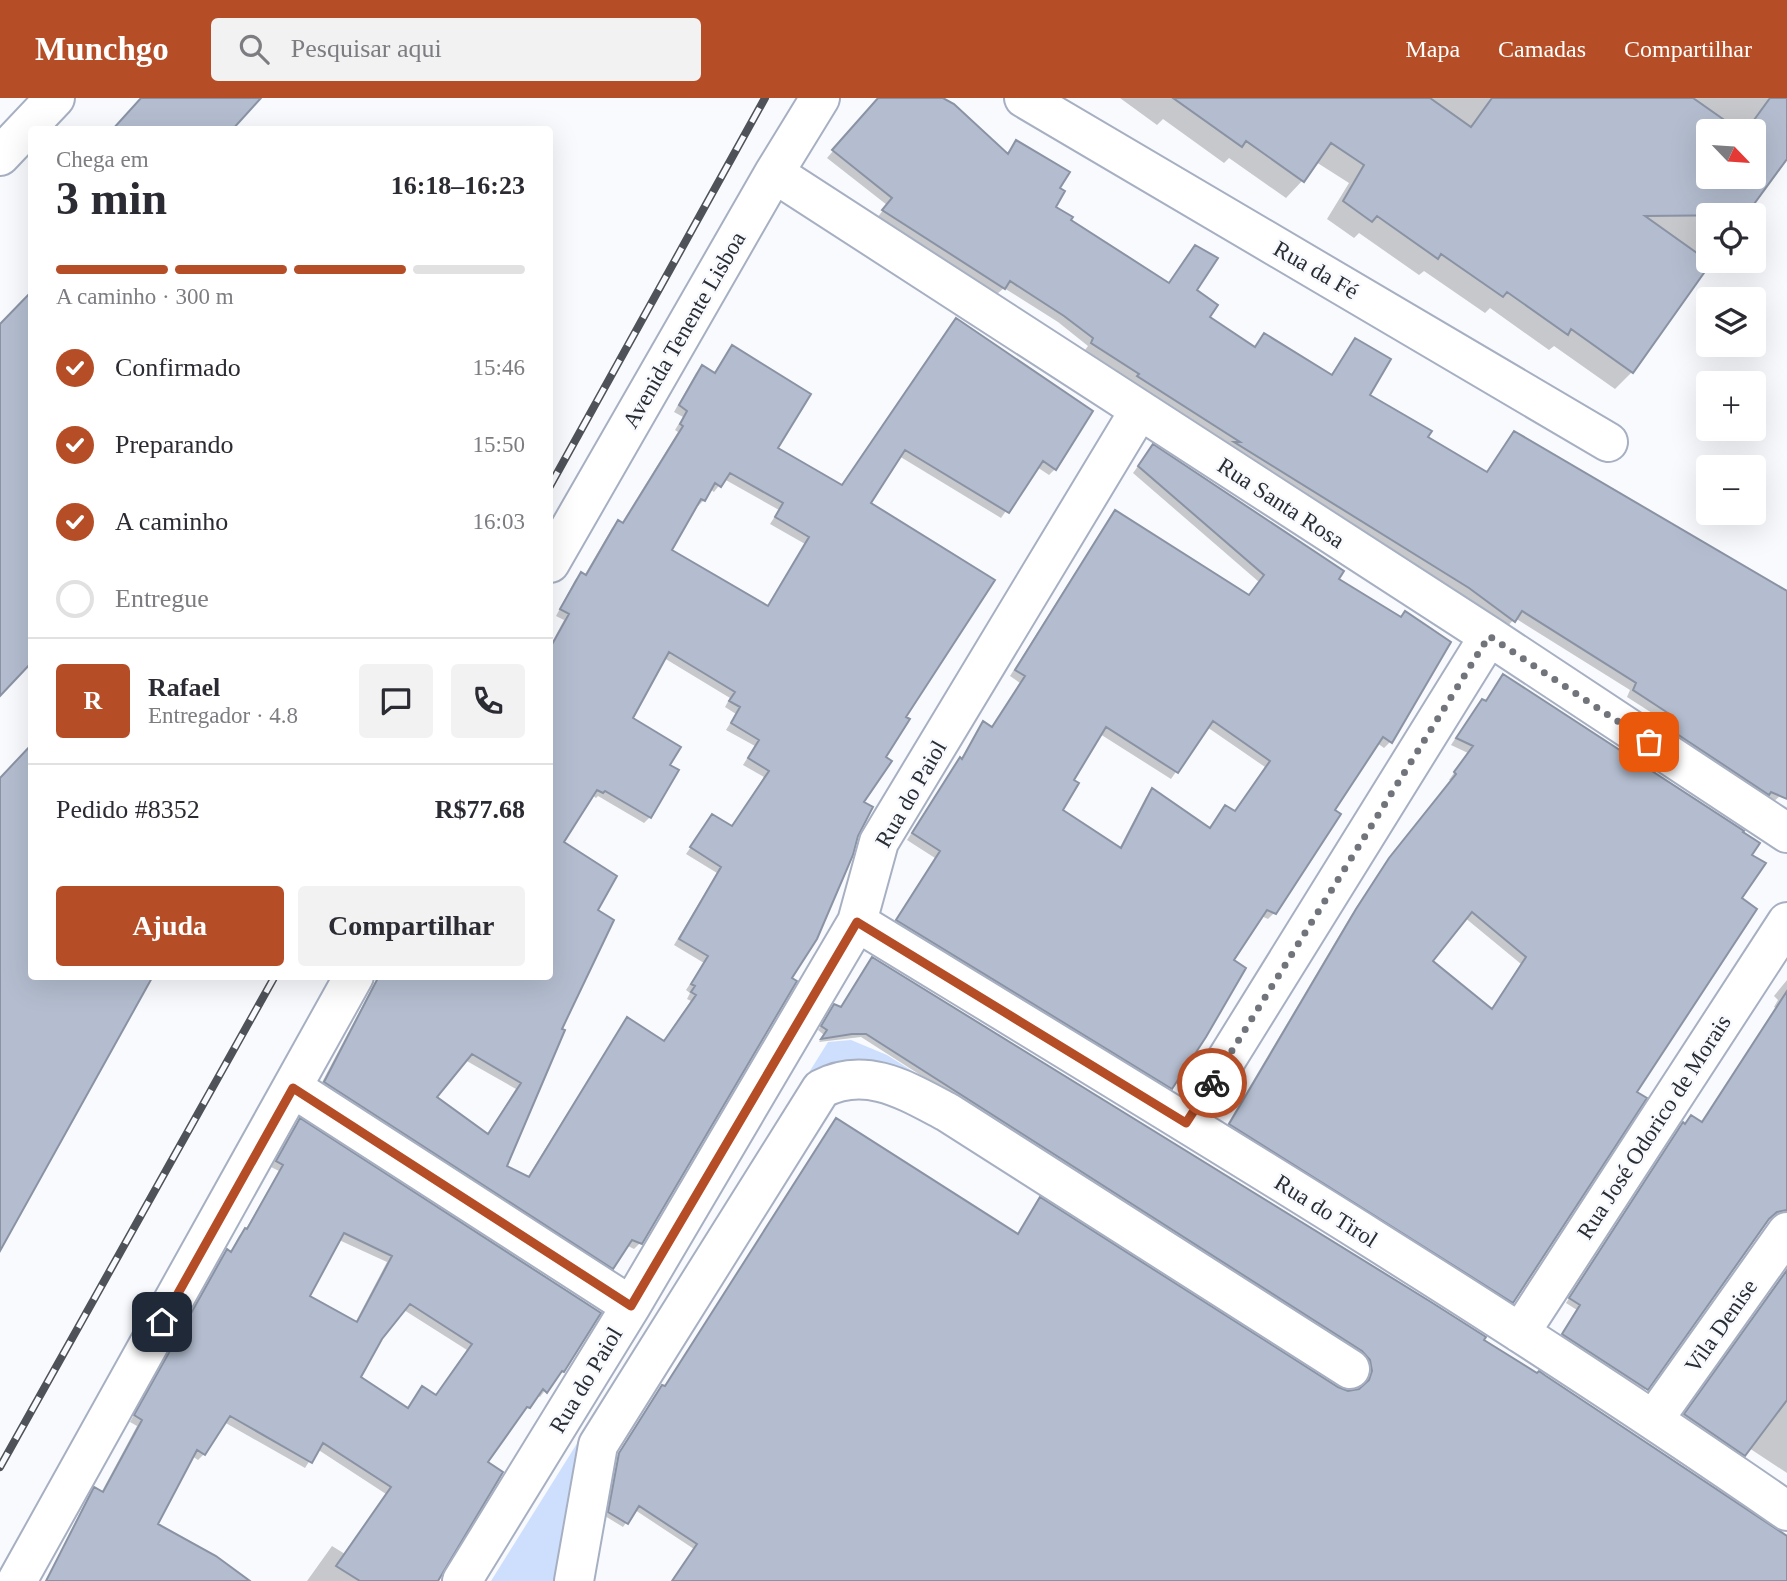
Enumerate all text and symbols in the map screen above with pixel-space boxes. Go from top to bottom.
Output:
search box [211,18,701,81]
icon: search [235,30,273,68]
text: Munchgo [35,31,169,67]
text: Pesquisar aqui [291,34,442,63]
text: Mapa [1405,36,1460,62]
text: Camadas [1498,36,1586,62]
text: Compartilhar [1624,36,1752,62]
north arrow [1696,119,1766,189]
map controls [1696,119,1766,525]
text: Chega em [56,147,149,172]
text: 16:18–16:23 [391,171,525,200]
text: 3 min [56,173,167,224]
button: locate [1696,203,1766,273]
street label: Avenida Tenente Lisboa [618,227,750,433]
street label: Rua da Fé [1269,236,1363,304]
text: A caminho · 300 m [56,284,234,309]
button: layers [1696,287,1766,357]
icon: check [56,349,94,387]
text: Confirmado [115,353,241,382]
text: 15:46 [473,355,525,380]
button: + [1696,371,1766,441]
icon: check [56,426,94,464]
text: Preparando [115,430,233,459]
text: 15:50 [473,432,525,457]
street label: Rua Santa Rosa [1213,453,1349,553]
button: − [1696,455,1766,525]
icon: check [56,503,94,541]
text: A caminho [115,507,228,536]
text: 16:03 [473,509,525,534]
text: Entregue [115,584,209,613]
button: chat [359,664,433,738]
button: phone [451,664,525,738]
text: Rafael [148,673,220,702]
text: R [84,686,102,715]
text: Entregador · 4.8 [148,703,298,728]
pin [1619,712,1679,772]
icon: bag [1630,723,1668,761]
street label: Rua do Paiol [870,736,952,852]
text: Pedido #8352 [56,795,200,824]
text: R$77.68 [435,795,525,824]
button: Ajuda [56,886,284,966]
button: Compartilhar [298,886,525,966]
street label: Rua José Odorico de Morais [1572,1010,1736,1244]
courier [1177,1048,1247,1118]
icon: bike [1193,1064,1231,1102]
street label: Rua do Tirol [1270,1170,1382,1252]
street label: Vila Denise [1680,1275,1762,1377]
pin [132,1292,192,1352]
icon: home [143,1303,181,1341]
street label: Rua do Paiol [545,1323,627,1437]

